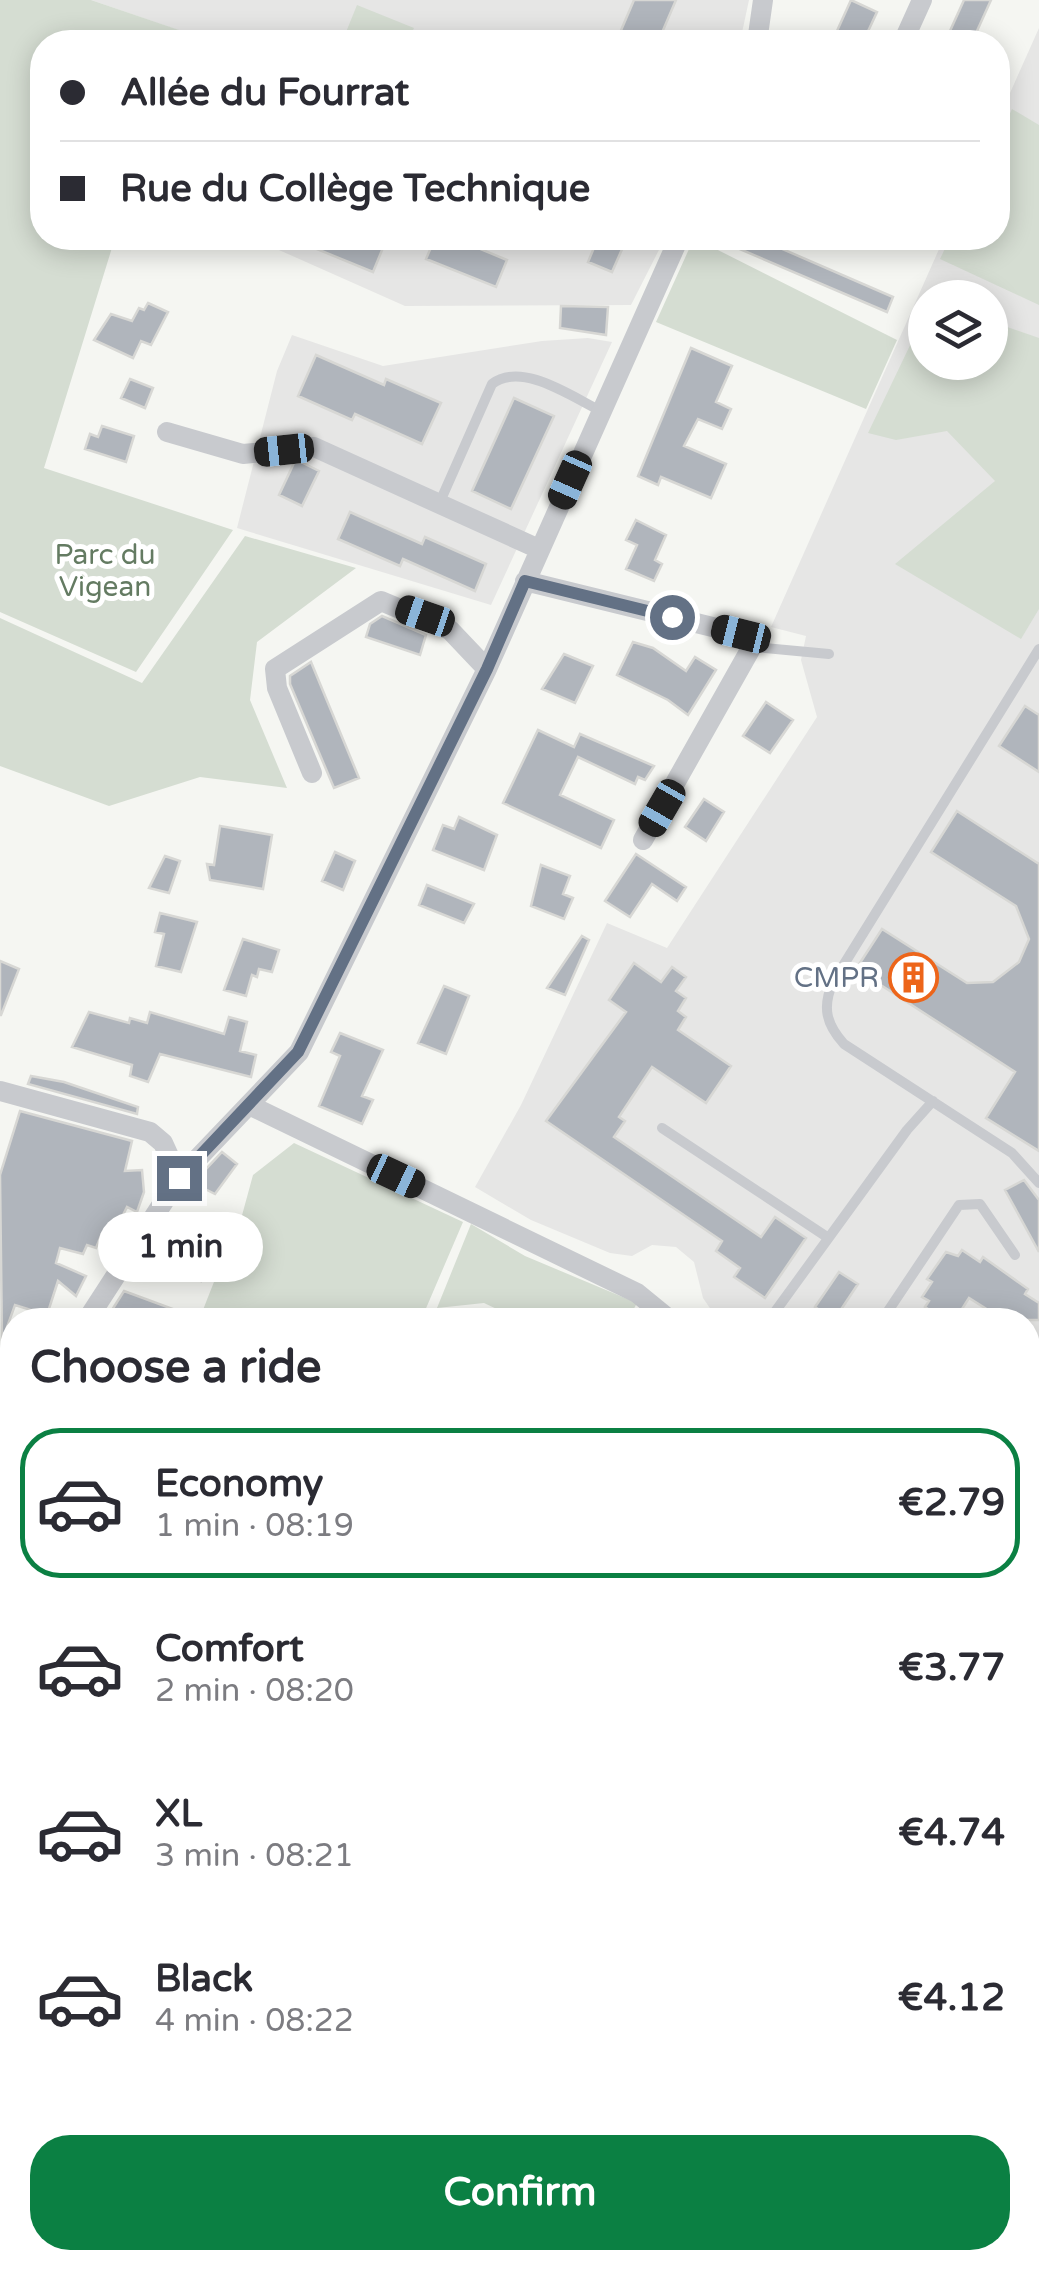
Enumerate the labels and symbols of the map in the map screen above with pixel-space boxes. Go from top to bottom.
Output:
car [253,432,315,468]
car [544,446,596,514]
park label: Parc du Vigean [54,538,156,604]
car [392,592,458,640]
route start [650,595,695,640]
car [708,612,774,656]
car [634,775,690,841]
building icon: CMPR [888,952,940,1004]
place label: CMPR [794,961,879,995]
car [362,1150,430,1202]
route end [157,1156,202,1201]
callout: 1 min [96,1213,262,1283]

